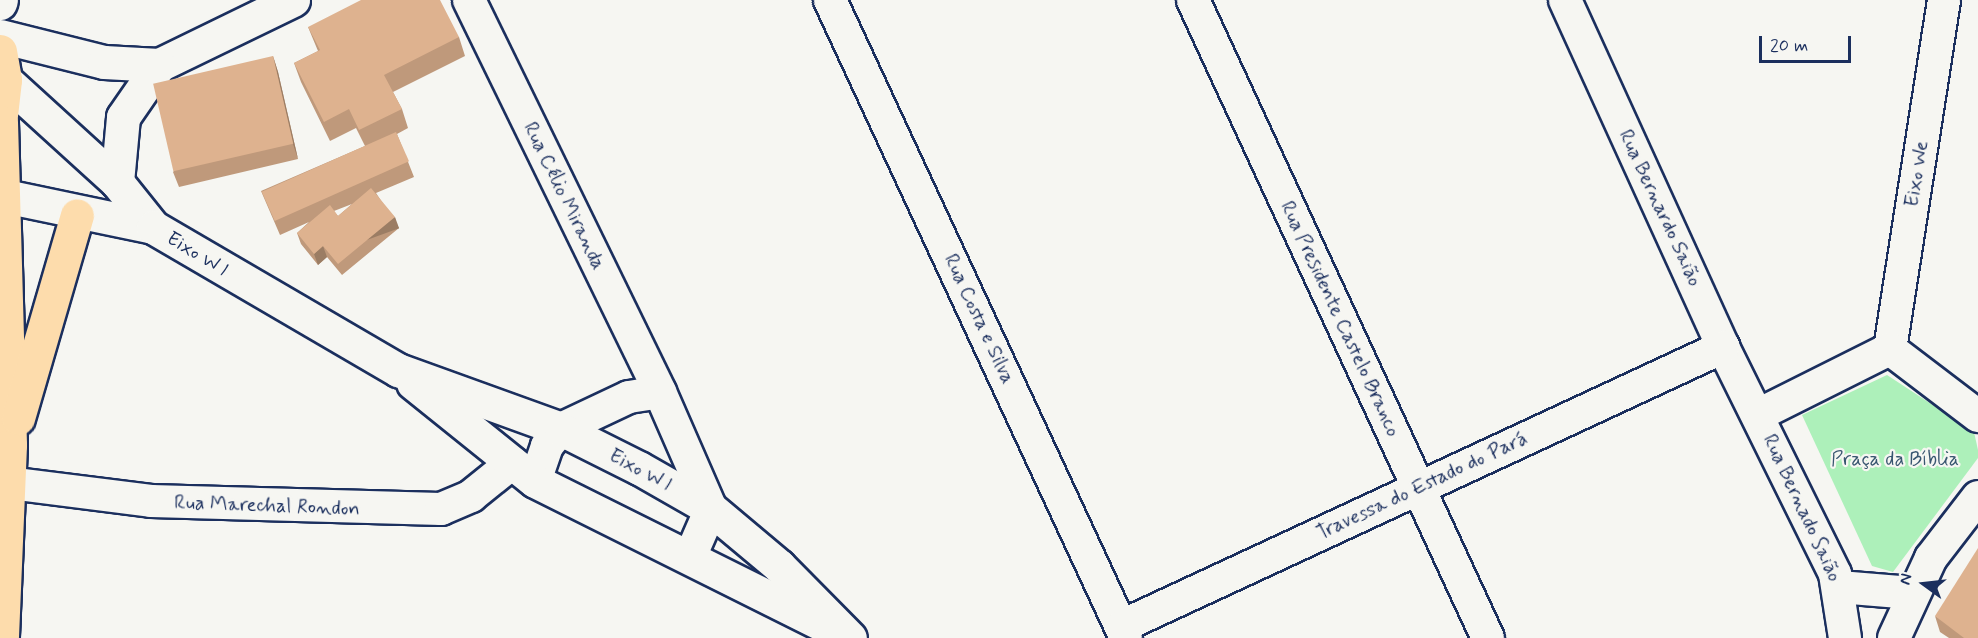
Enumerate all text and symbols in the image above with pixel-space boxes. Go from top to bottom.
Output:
scale bar [1762,24,1854,62]
text: 20 m [1770,34,1808,58]
street label: Rua Célio Miranda [518,118,610,274]
street label: Rua Bernardo Saião [1614,127,1706,289]
street label: Eixo We [1900,139,1934,209]
street label: Rua Presidente Castelo Branco [1274,196,1406,442]
street label: Eixo W l [161,226,233,282]
street label: Rua Costa e Silva [938,250,1020,388]
street label: Travessa do Estado do Pará [1316,428,1528,544]
street label: Rua Bernado Saião [1758,431,1846,585]
street label: Eixo W l [604,443,676,497]
park label: Praça da Bíblia [1831,447,1959,471]
street label: Rua Marechal Rondon [176,491,358,521]
north arrow [1894,554,1954,614]
text: N [1895,571,1918,587]

